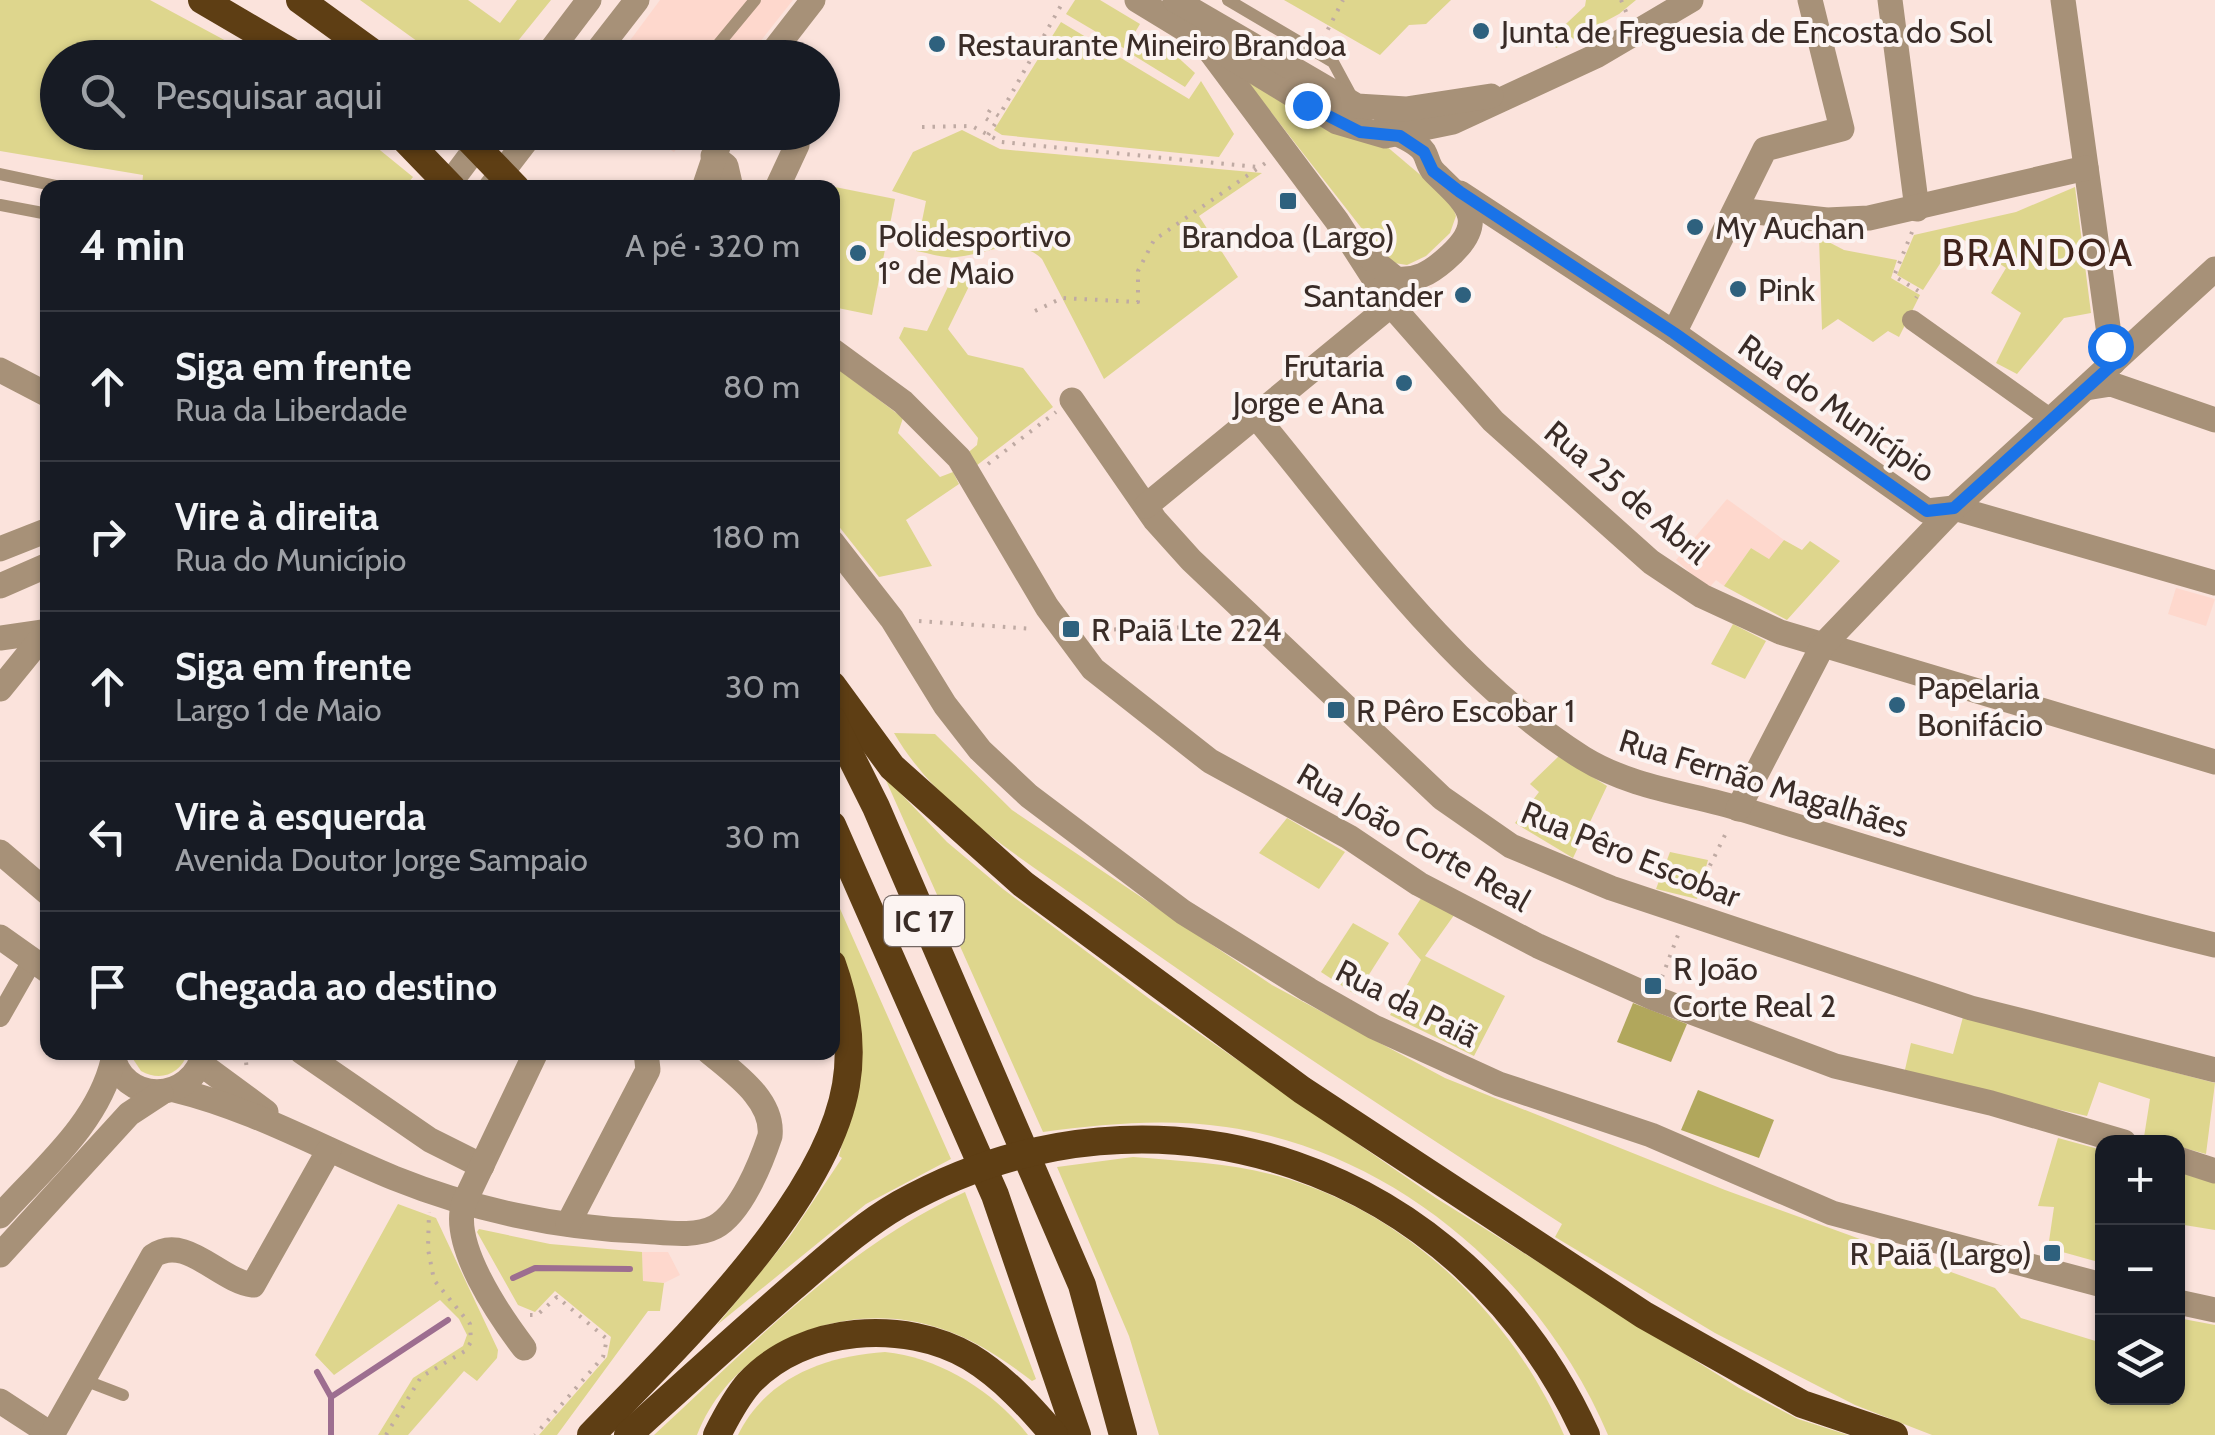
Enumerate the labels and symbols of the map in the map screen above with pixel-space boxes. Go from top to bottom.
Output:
place label: Junta de Freguesia de Encosta do Sol [1500,12,1993,51]
marker: Junta de Freguesia de Encosta do Sol [1470,20,1492,42]
place label: Restaurante Mineiro Brandoa [957,25,1347,64]
marker: Restaurante Mineiro Brandoa [926,33,948,55]
route end [1285,83,1331,129]
marker: Brandoa (Largo) [1277,190,1299,212]
place label: My Auchan [1715,208,1865,247]
place label: Polidesportivo 1º de Maio [878,216,1071,292]
marker: My Auchan [1684,216,1706,238]
place label: Brandoa (Largo) [1181,217,1395,256]
district label: BRANDOA [1941,229,2135,276]
marker: Polidesportivo 1º de Maio [847,242,869,264]
place label: Pink [1758,270,1816,309]
place label: Santander [1303,276,1444,315]
marker: Pink [1727,278,1749,300]
marker: Santander [1452,284,1474,306]
route start [2088,324,2134,370]
street label: Rua do Município [1731,326,1943,490]
place label: Frutaria Jorge e Ana [1232,346,1385,422]
marker: Frutaria Jorge e Ana [1393,372,1415,394]
street label: Rua 25 de Abril [1537,412,1718,572]
place label: R Paiã Lte 224 [1091,610,1282,649]
marker: R Paiã Lte 224 [1060,618,1082,640]
place label: Papelaria Bonifácio [1917,668,2043,744]
place label: R Pêro Escobar 1 [1356,691,1575,730]
marker: Papelaria Bonifácio [1886,694,1908,716]
marker: R Pêro Escobar 1 [1325,699,1347,721]
street label: Rua Fernão Magalhães [1615,720,1913,846]
street label: Rua João Corte Real [1290,754,1538,920]
street label: Rua Pêro Escobar [1516,792,1747,916]
road number: IC 17 [884,896,964,946]
place label: R João Corte Real 2 [1673,949,1836,1025]
street label: Rua da Paiã [1330,951,1485,1056]
marker: R João Corte Real 2 [1642,975,1664,997]
place label: R Paiã (Largo) [1850,1234,2032,1273]
marker: R Paiã (Largo) [2041,1242,2063,1264]

